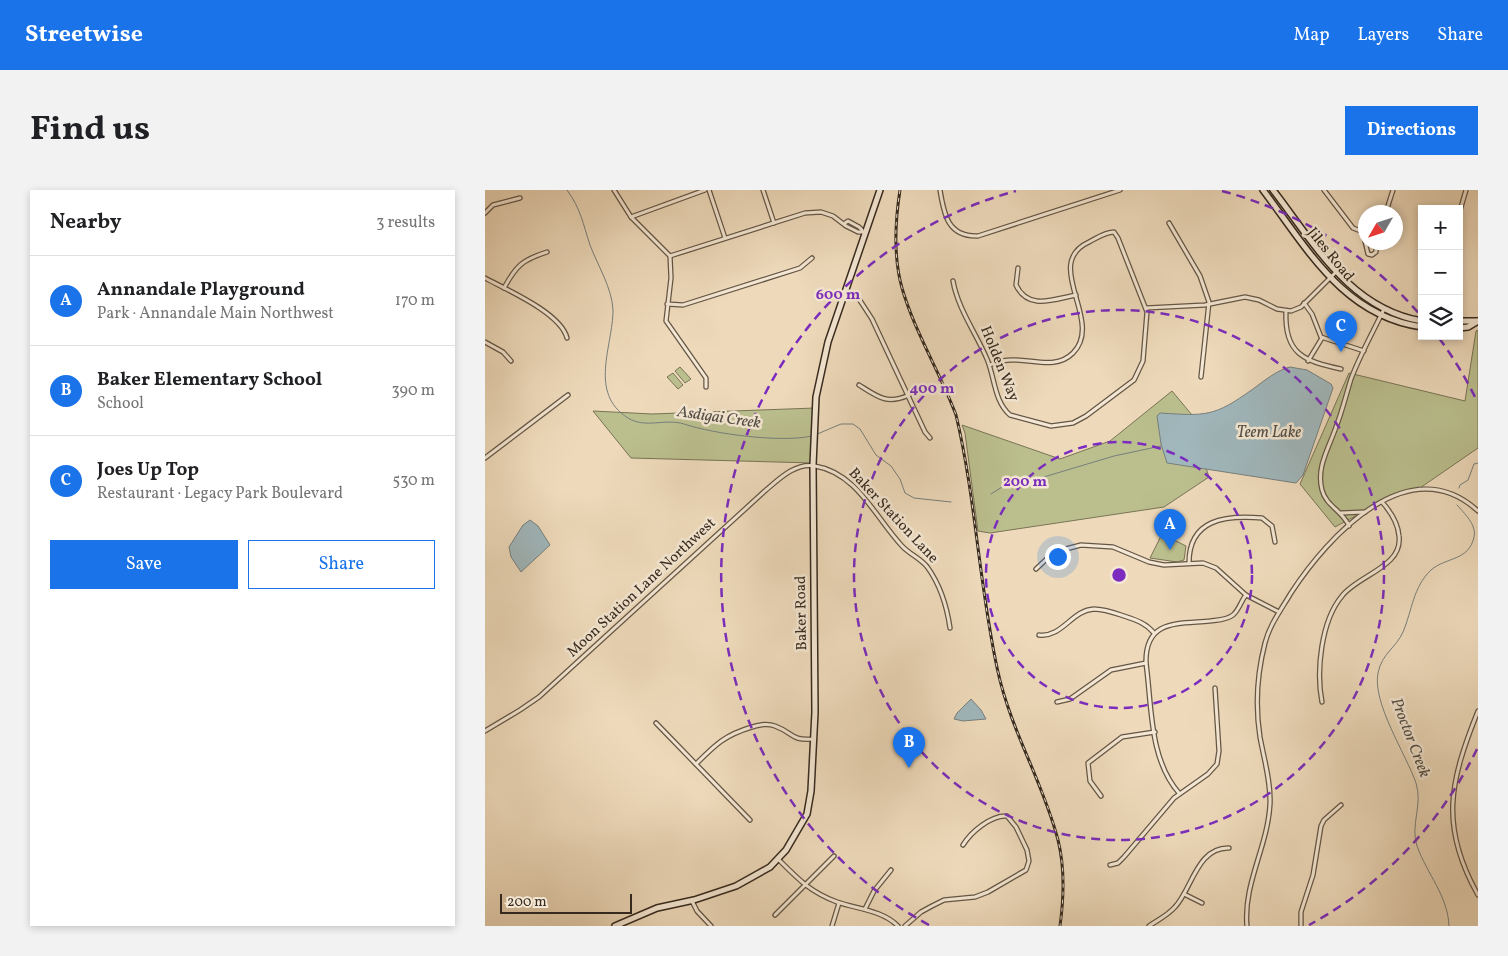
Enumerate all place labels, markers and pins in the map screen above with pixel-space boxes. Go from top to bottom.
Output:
pin: C [1325,311,1357,352]
pin: A [1154,509,1186,550]
centre of rings [1110,566,1128,584]
pin: B [893,727,925,768]

